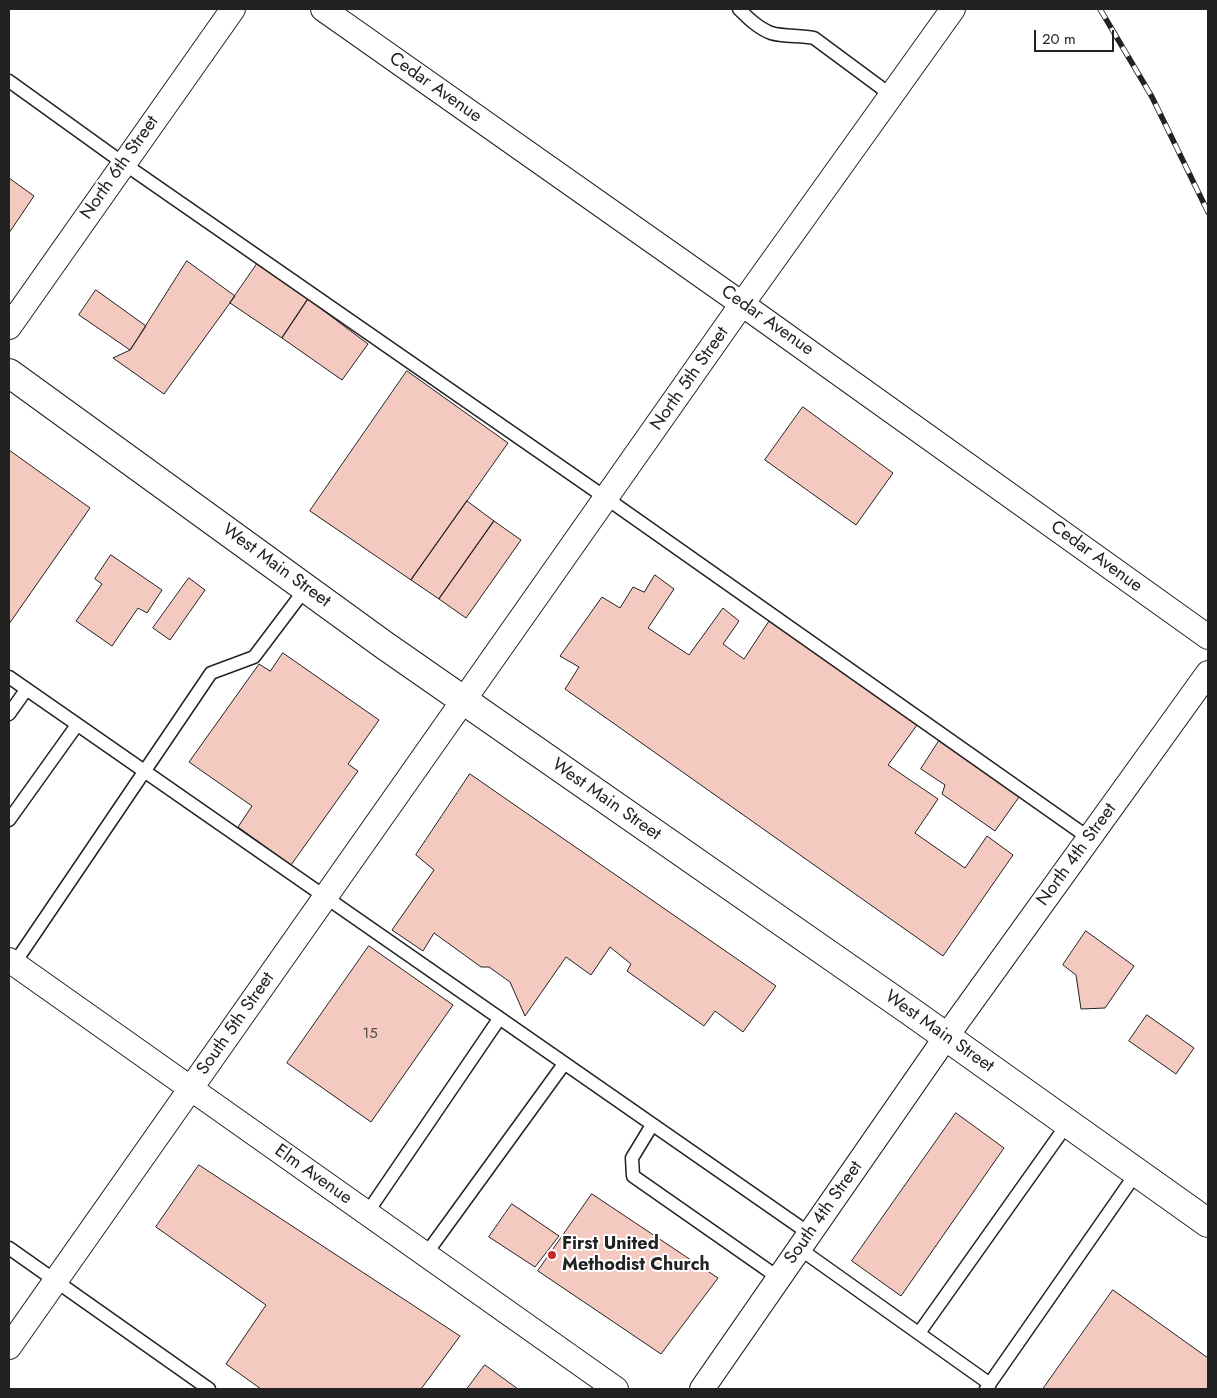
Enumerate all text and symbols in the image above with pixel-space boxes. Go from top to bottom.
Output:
scale bar [1037,20,1117,52]
text: 20 m [1042,28,1076,50]
street label: Cedar Avenue [385,48,485,128]
street label: North 6th Street [76,112,164,224]
street label: Cedar Avenue [717,281,817,361]
street label: North 5th Street [646,323,734,435]
street label: Cedar Avenue [1046,516,1146,598]
street label: West Main Street [218,520,334,612]
street label: West Main Street [547,754,665,846]
street label: North 4th Street [1032,799,1122,911]
street label: South 5th Street [193,968,279,1080]
street label: West Main Street [880,986,998,1078]
house number: 15 [362,1025,378,1043]
street label: Elm Avenue [270,1140,356,1210]
street label: South 4th Street [780,1157,868,1269]
place label: First United Methodist Church [562,1234,710,1276]
marker: First United Methodist Church [546,1249,558,1261]

